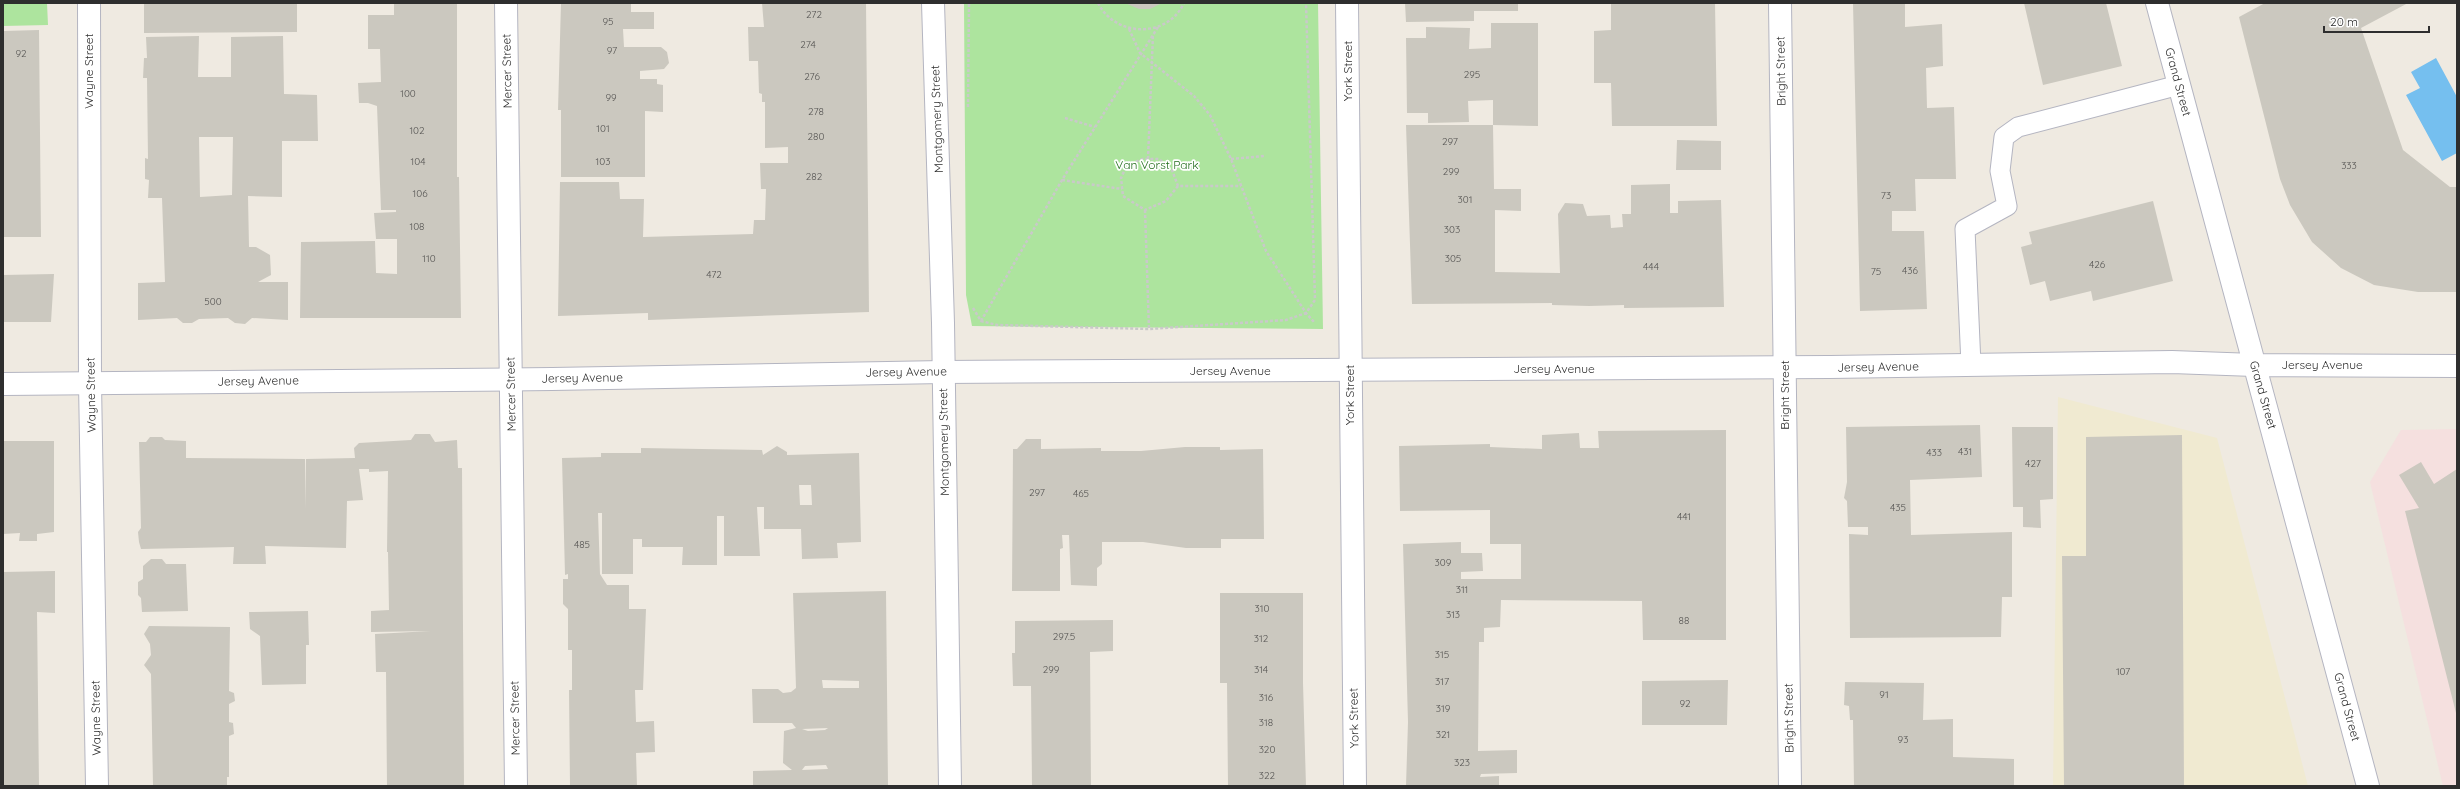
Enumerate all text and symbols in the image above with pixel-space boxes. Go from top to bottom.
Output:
house number: 272 [806,8,822,21]
scale bar [2324,8,2429,34]
text: 20 m [2330,14,2358,29]
house number: 95 [602,15,614,28]
street label: Wayne Street [81,33,96,109]
street label: Mercer Street [498,34,515,109]
street label: Bright Street [1772,36,1789,106]
house number: 274 [800,38,816,51]
street label: York Street [1340,41,1355,101]
house number: 97 [607,44,617,57]
street label: Grand Street [2162,46,2195,118]
house number: 92 [15,47,27,60]
street label: Montgomery Street [927,65,946,173]
house number: 295 [1464,68,1480,81]
house number: 276 [804,70,820,83]
house number: 100 [400,87,416,100]
house number: 99 [605,91,617,104]
house number: 278 [808,105,824,118]
house number: 101 [596,122,610,135]
house number: 102 [409,124,425,137]
house number: 280 [808,130,824,143]
house number: 297 [1442,135,1458,148]
house number: 104 [411,155,425,168]
house number: 103 [596,155,610,168]
park label: Van Vorst Park [1115,157,1199,172]
house number: 333 [2341,159,2357,172]
house number: 299 [1443,165,1460,178]
house number: 282 [806,170,823,183]
house number: 106 [412,187,428,200]
house number: 73 [1881,189,1891,202]
house number: 301 [1458,193,1472,206]
house number: 108 [409,220,425,233]
house number: 303 [1444,223,1460,236]
house number: 110 [422,252,436,265]
house number: 305 [1445,252,1461,265]
house number: 426 [2089,258,2106,271]
house number: 444 [1643,260,1659,273]
house number: 436 [1902,264,1919,277]
house number: 75 [1871,265,1881,278]
house number: 472 [706,268,722,281]
house number: 500 [204,295,222,308]
street label: Wayne Street [82,357,99,433]
street label: Mercer Street [502,357,519,432]
street label: Jersey Avenue [2281,357,2363,372]
street label: Jersey Avenue [1837,358,1919,375]
street label: Grand Street [2247,359,2280,431]
street label: Bright Street [1777,360,1792,430]
street label: Jersey Avenue [1513,361,1595,376]
street label: Jersey Avenue [865,363,947,380]
street label: Jersey Avenue [1189,363,1271,378]
street label: York Street [1342,365,1357,425]
street label: Jersey Avenue [541,369,623,386]
street label: Jersey Avenue [217,372,299,389]
street label: Montgomery Street [935,388,952,496]
house number: 431 [1958,445,1972,458]
house number: 433 [1926,446,1942,459]
house number: 427 [2025,457,2041,470]
house number: 297 [1029,486,1045,499]
house number: 465 [1073,487,1089,500]
house number: 435 [1890,501,1906,514]
house number: 441 [1677,510,1691,523]
house number: 485 [574,538,590,551]
house number: 309 [1435,556,1452,569]
house number: 311 [1456,583,1468,596]
house number: 310 [1255,602,1269,615]
house number: 313 [1446,608,1460,621]
house number: 88 [1679,614,1689,627]
house number: 297.5 [1053,630,1075,643]
house number: 312 [1254,632,1269,645]
house number: 315 [1435,648,1449,661]
house number: 299 [1043,663,1060,676]
house number: 314 [1254,663,1268,676]
house number: 107 [2116,665,2130,678]
street label: Grand Street [2331,671,2364,743]
house number: 317 [1435,675,1449,688]
street label: Wayne Street [87,680,104,756]
street label: Mercer Street [506,681,523,756]
street label: Bright Street [1780,683,1797,753]
street label: York Street [1345,688,1362,748]
house number: 91 [1879,688,1889,701]
house number: 316 [1259,691,1274,704]
house number: 92 [1679,697,1691,710]
house number: 319 [1436,702,1451,715]
house number: 318 [1259,716,1273,729]
house number: 321 [1436,728,1450,741]
house number: 93 [1898,733,1908,746]
house number: 320 [1259,743,1275,756]
house number: 323 [1454,756,1470,769]
house number: 322 [1259,769,1276,782]

